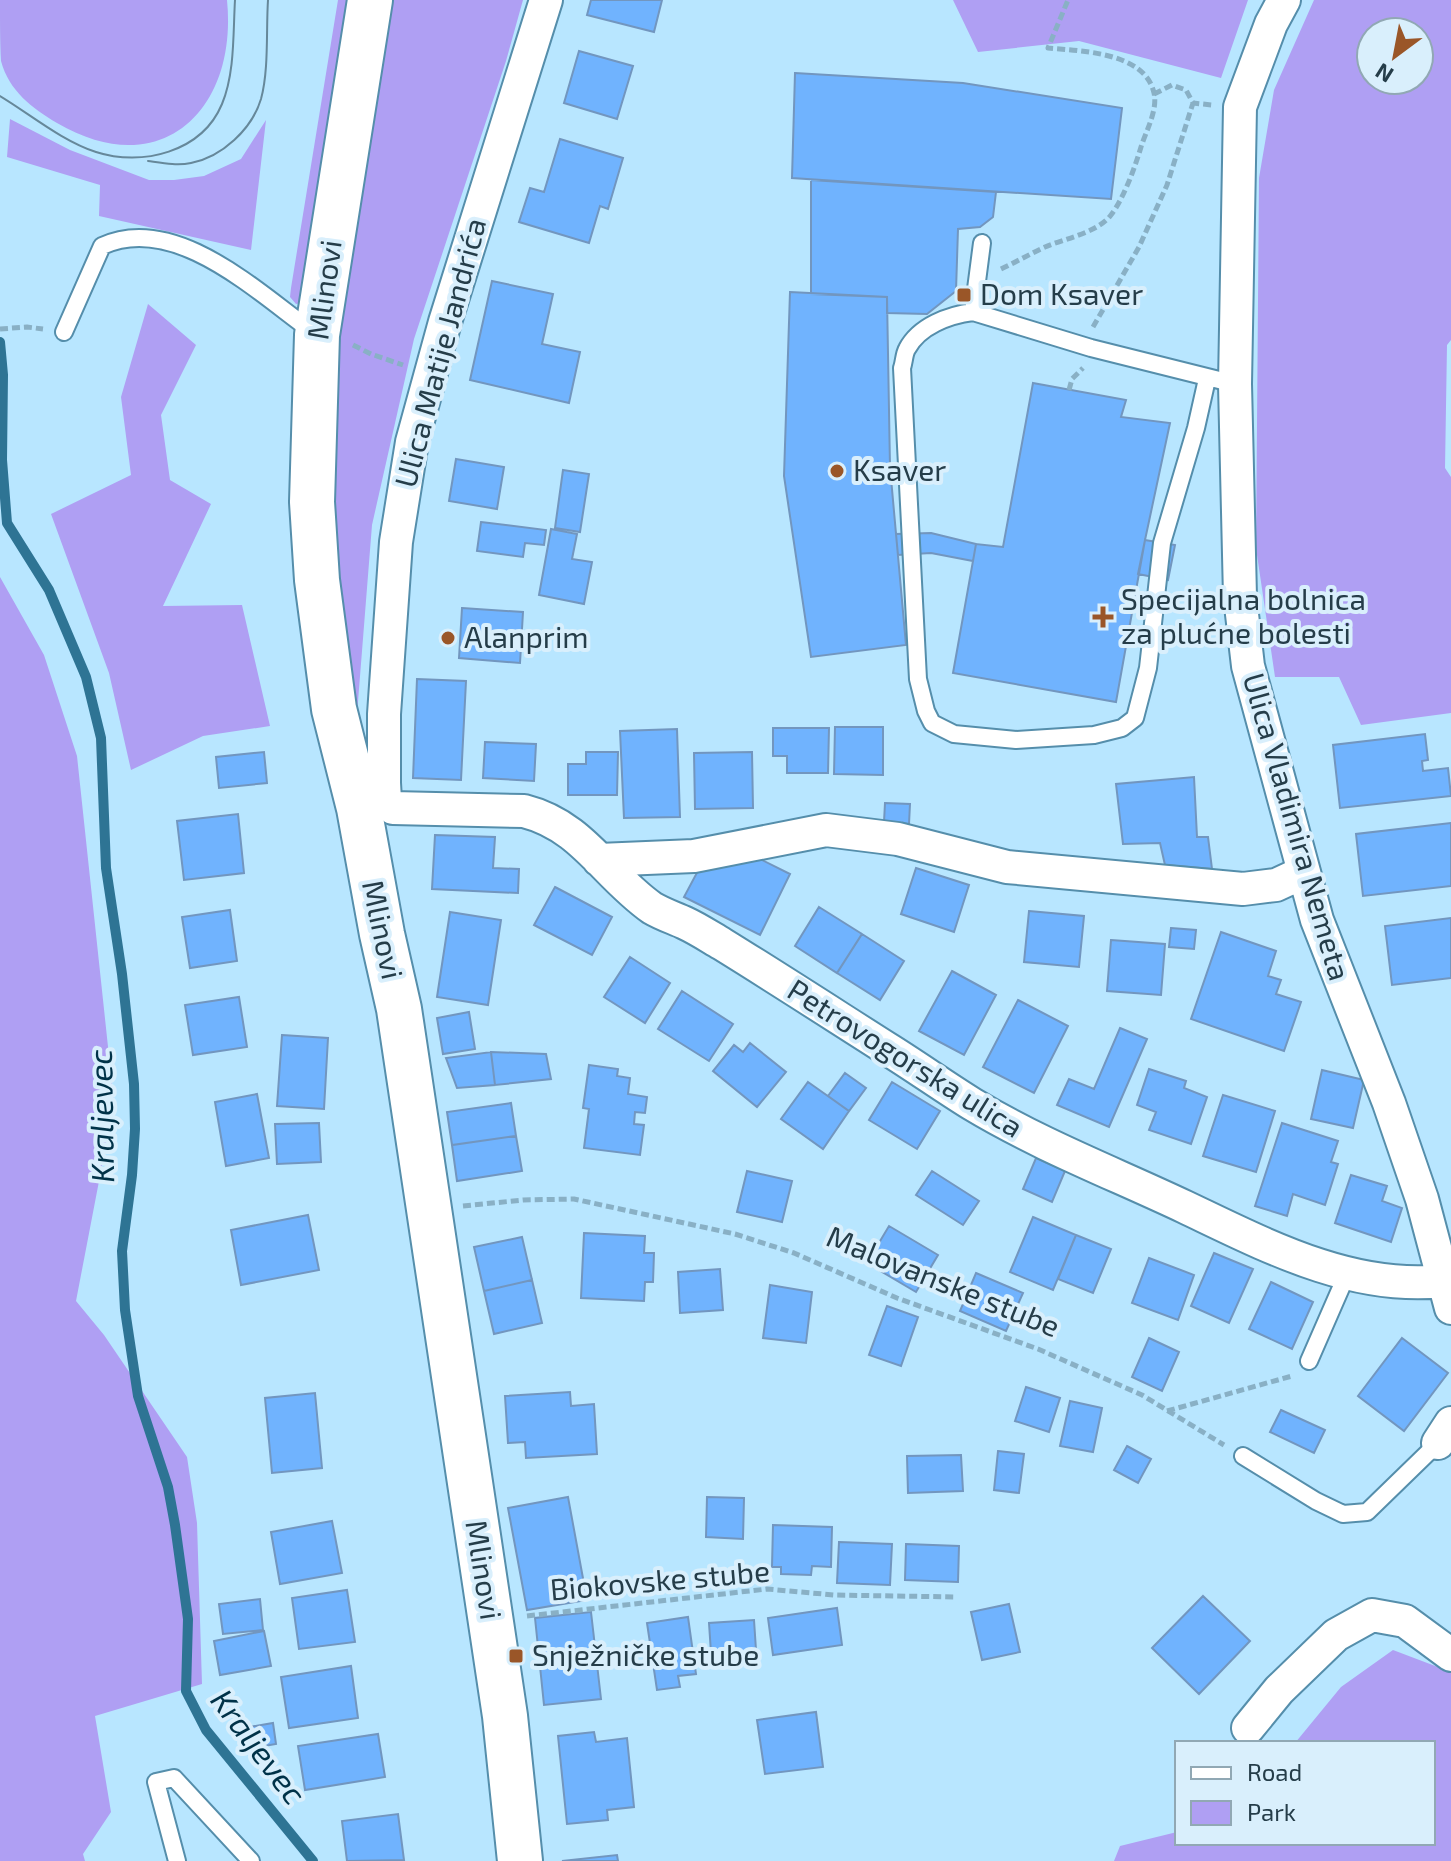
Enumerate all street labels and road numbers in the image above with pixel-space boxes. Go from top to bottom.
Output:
street label: Ulica Matije Jandrića [386,214,492,491]
street label: Mlinovi [298,238,348,342]
street label: Ulica Vladimira Nemeta [1237,669,1359,984]
street label: Mlinovi [356,877,412,982]
street label: Petrovogorska ulica [782,970,1030,1144]
street label: Malovanske stube [822,1217,1065,1343]
street label: Mlinovi [459,1517,511,1622]
street label: Biokovske stube [548,1551,771,1607]

